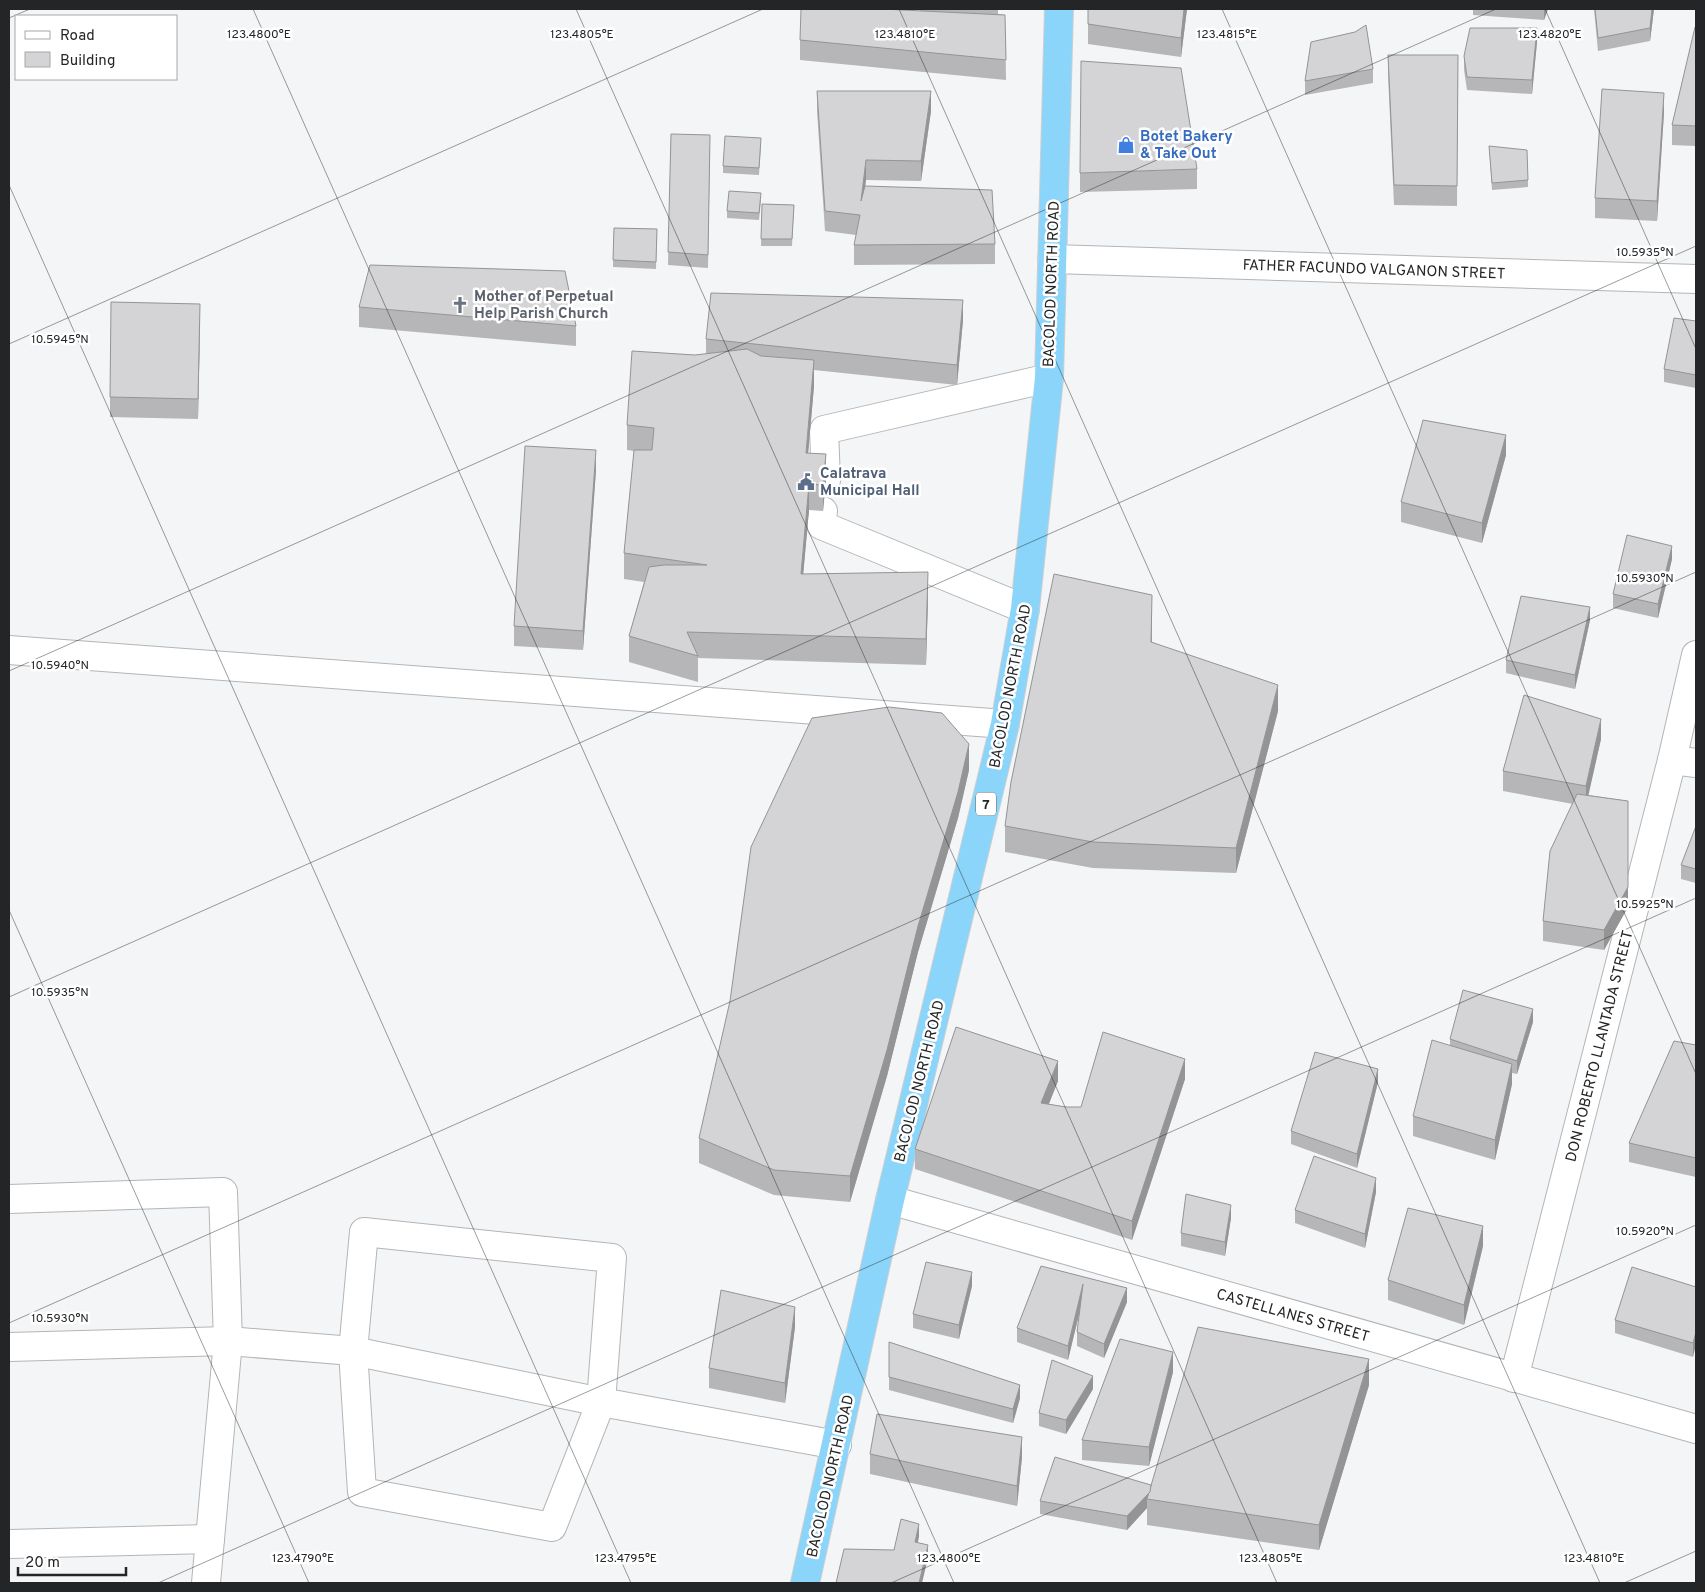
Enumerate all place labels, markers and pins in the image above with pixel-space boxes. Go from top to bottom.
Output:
place label: Botet Bakery & Take Out [1140,128,1233,164]
shop icon: Botet Bakery & Take Out [1116,135,1136,155]
place label: Mother of Perpetual Help Parish Church [474,288,614,324]
church icon: Mother of Perpetual Help Parish Church [450,295,470,315]
place label: Calatrava Municipal Hall [820,465,920,501]
public building icon: Calatrava Municipal Hall [796,472,816,492]

